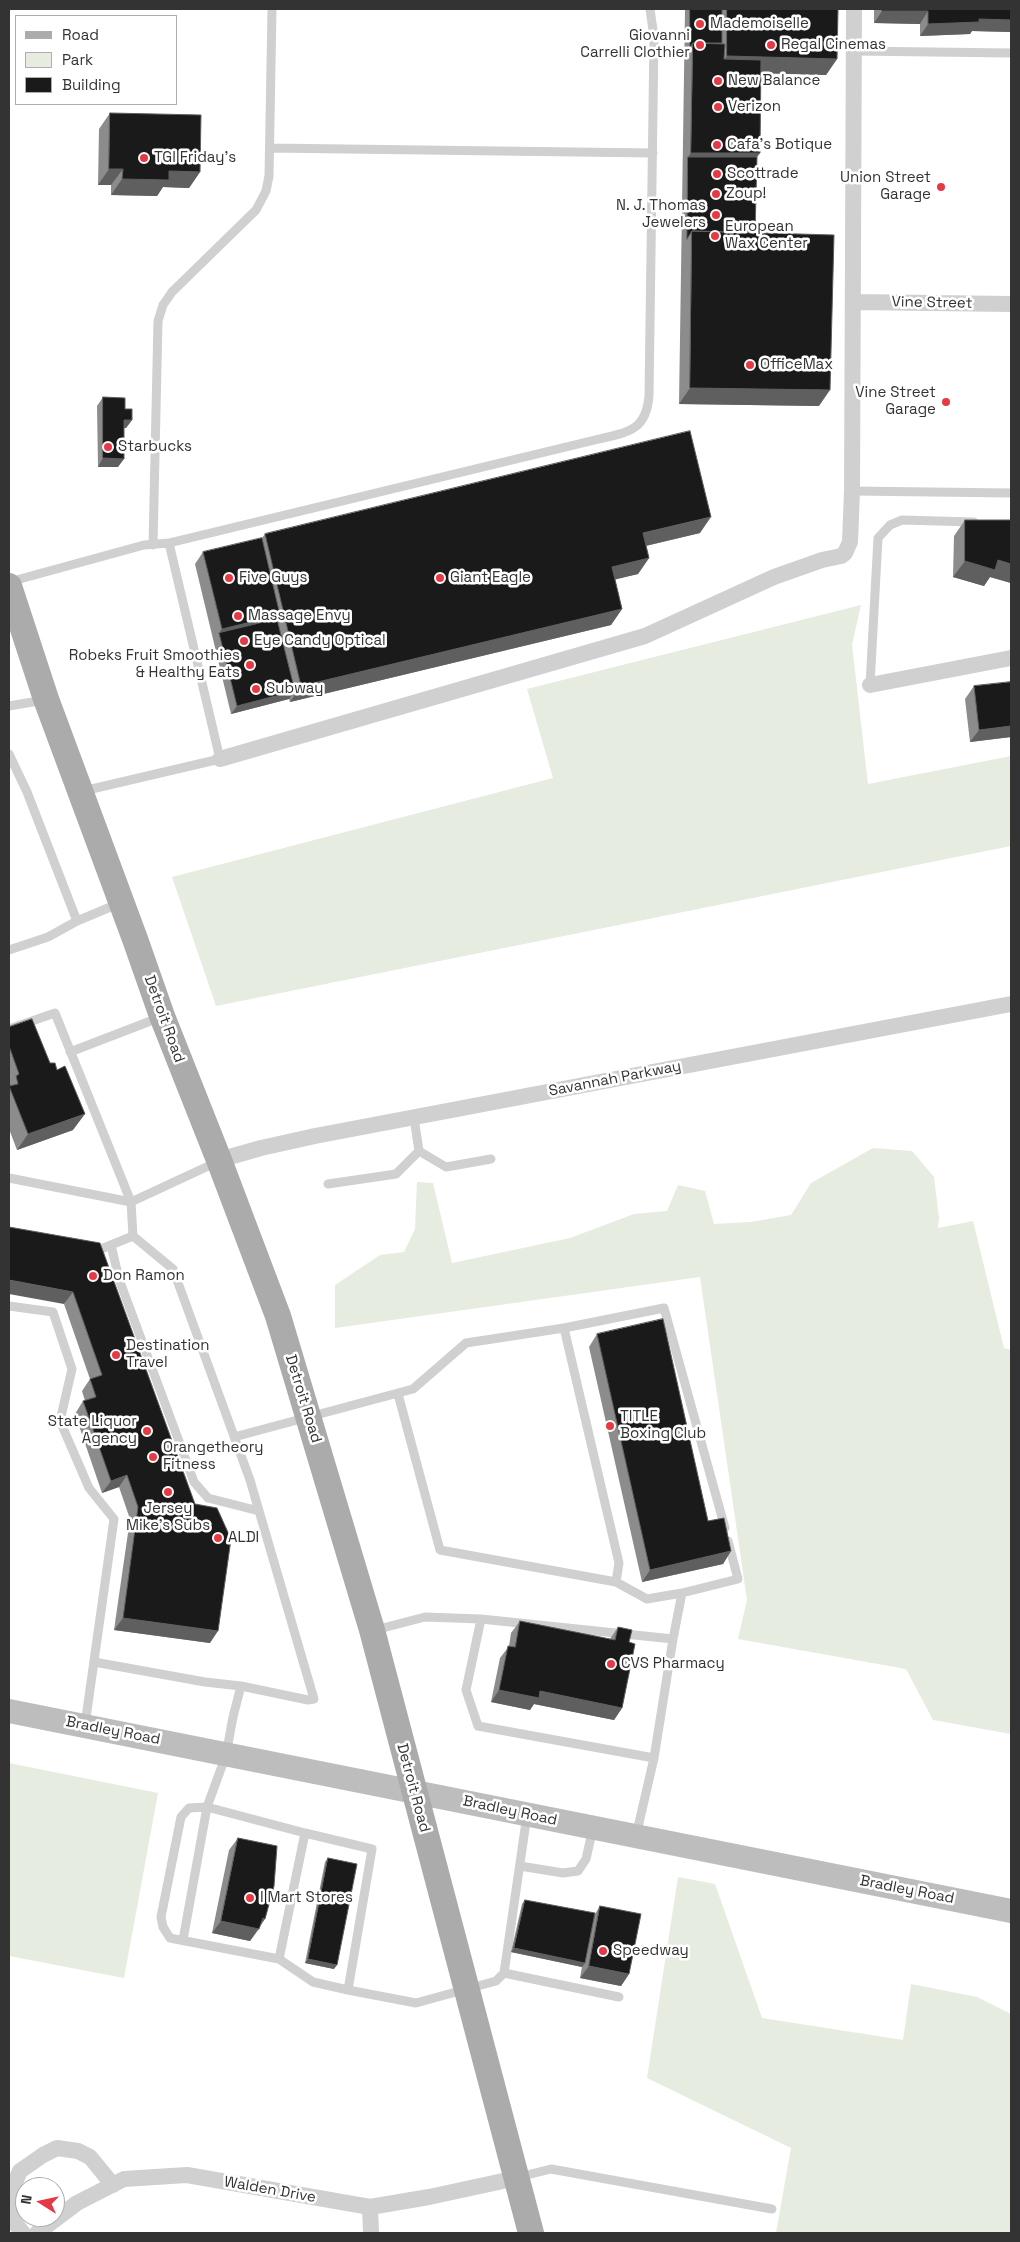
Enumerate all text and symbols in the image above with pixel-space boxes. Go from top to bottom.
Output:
legend [15,15,178,105]
place label: Mademoiselle [710,15,809,33]
marker: Mademoiselle [694,18,706,30]
text: Road [62,25,99,44]
place label: Giovanni Carrelli Clothier [580,27,690,62]
place label: Regal Cinemas [781,36,886,54]
marker: Giovanni Carrelli Clothier [694,39,706,51]
marker: Regal Cinemas [765,39,777,51]
text: Park [62,50,93,69]
place label: New Balance [728,72,820,90]
text: Building [62,75,121,94]
marker: New Balance [712,75,724,87]
place label: Verizon [728,98,781,116]
marker: Verizon [712,101,724,113]
place label: Cafa's Botique [727,136,832,154]
marker: Cafa's Botique [711,139,723,151]
place label: TGI Friday's [154,149,236,167]
marker: TGI Friday's [138,152,150,164]
place label: Scottrade [727,165,799,183]
marker: Scottrade [711,168,723,180]
place label: Union Street Garage [840,169,931,204]
marker: Union Street Garage [935,181,947,193]
place label: Zoup! [726,185,766,203]
marker: Zoup! [710,188,722,200]
place label: N. J. Thomas Jewelers [616,197,706,232]
marker: N. J. Thomas Jewelers [710,209,722,221]
place label: European Wax Center [725,218,808,253]
marker: European Wax Center [709,230,721,242]
street label: Vine Street [891,293,973,313]
place label: OfficeMax [760,356,833,374]
marker: OfficeMax [744,359,756,371]
place label: Vine Street Garage [855,384,936,419]
marker: Vine Street Garage [940,396,952,408]
place label: Starbucks [118,438,192,456]
marker: Starbucks [102,441,114,453]
place label: Five Guys [239,569,307,587]
place label: Giant Eagle [450,569,531,587]
marker: Five Guys [223,572,235,584]
marker: Giant Eagle [434,572,446,584]
place label: Massage Envy [248,607,351,625]
marker: Massage Envy [232,610,244,622]
place label: Eye Candy Optical [254,632,386,650]
marker: Eye Candy Optical [238,635,250,647]
place label: Robeks Fruit Smoothies & Healthy Eats [69,647,240,682]
marker: Robeks Fruit Smoothies & Healthy Eats [244,659,256,671]
place label: Subway [266,680,323,698]
marker: Subway [250,683,262,695]
street label: Detroit Road [140,973,188,1065]
street label: Savannah Parkway [547,1057,683,1101]
place label: Don Ramon [103,1267,185,1285]
marker: Don Ramon [87,1270,99,1282]
place label: Destination Travel [126,1337,210,1372]
marker: Destination Travel [110,1349,122,1361]
street label: Detroit Road [281,1353,325,1445]
place label: TITLE Boxing Club [620,1408,706,1443]
place label: State Liquor Agency [48,1413,137,1448]
marker: TITLE Boxing Club [604,1420,616,1432]
marker: State Liquor Agency [141,1425,153,1437]
place label: Orangetheory Fitness [163,1439,264,1474]
marker: Orangetheory Fitness [147,1451,159,1463]
marker: Jersey Mike's Subs [162,1486,174,1498]
place label: Jersey Mike's Subs [126,1500,210,1535]
place label: ALDI [228,1529,259,1547]
marker: ALDI [212,1532,224,1544]
place label: CVS Pharmacy [621,1655,725,1673]
marker: CVS Pharmacy [605,1658,617,1670]
street label: Bradley Road [64,1713,162,1749]
street label: Detroit Road [392,1742,434,1834]
street label: Bradley Road [461,1792,559,1830]
street label: Bradley Road [858,1872,956,1908]
place label: I Mart Stores [260,1889,353,1907]
marker: I Mart Stores [244,1892,256,1904]
place label: Speedway [613,1942,689,1960]
marker: Speedway [597,1945,609,1957]
street label: Walden Drive [223,2173,317,2207]
north arrow [15,2177,65,2227]
text: N [17,2193,36,2206]

